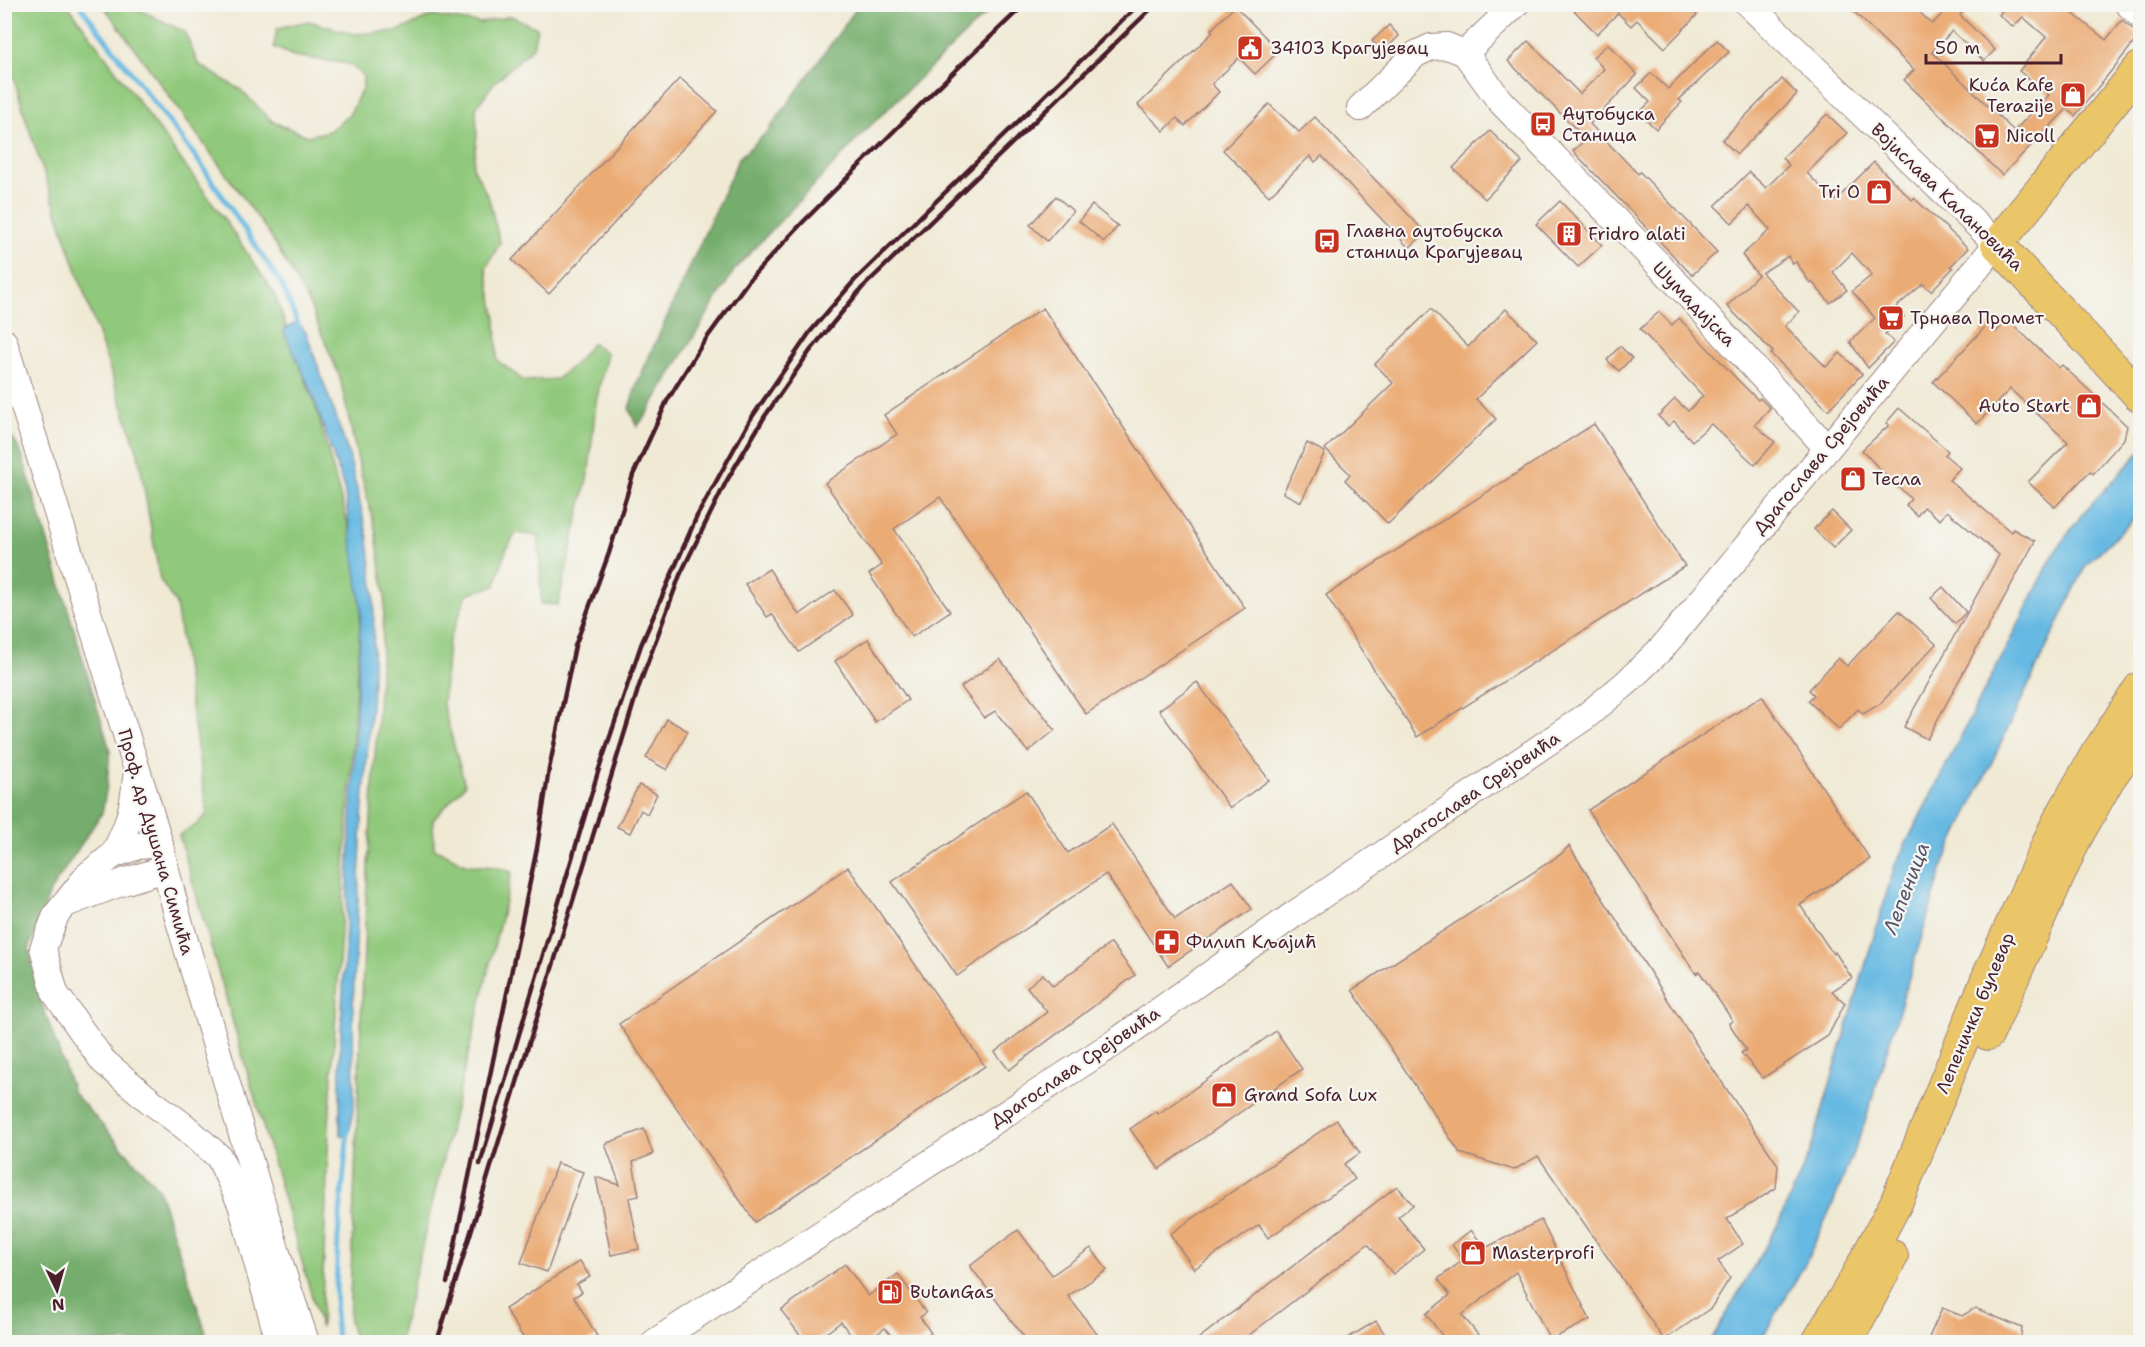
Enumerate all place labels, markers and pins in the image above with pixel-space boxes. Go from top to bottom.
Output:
public building icon: 34103 Крагујевац [1235,33,1265,63]
place label: 34103 Крагујевац [1270,36,1428,60]
place label: Kuća Kafe Terazije [1969,73,2054,118]
shop icon: Kuća Kafe Terazije [2058,80,2088,110]
place label: Аутобуска Станица [1562,102,1655,147]
bus stop icon: Аутобуска Станица [1528,109,1558,139]
supermarket icon: Nicoll [1972,121,2002,151]
place label: Nicoll [2006,124,2055,148]
shop icon: Tri O [1864,177,1894,207]
place label: Tri O [1818,180,1860,204]
place label: Главна аутобуска станица Крагујевац [1346,219,1522,264]
building icon: Fridro alati [1554,219,1584,249]
place label: Fridro alati [1588,222,1686,246]
bus stop icon: Главна аутобуска станица Крагујевац [1312,226,1342,256]
supermarket icon: Трнава Промет [1876,303,1906,333]
place label: Трнава Промет [1910,306,2045,330]
shop icon: Auto Start [2074,391,2104,421]
place label: Auto Start [1978,394,2070,418]
shop icon: Тесла [1838,464,1868,494]
place label: Тесла [1872,467,1921,491]
pharmacy icon: Филип Кљајић [1152,927,1182,957]
place label: Филип Кљајић [1186,930,1317,954]
shop icon: Grand Sofa Lux [1209,1080,1239,1110]
place label: Grand Sofa Lux [1244,1083,1377,1107]
shop icon: Masterprofi [1458,1238,1488,1268]
place label: Masterprofi [1492,1241,1595,1265]
fuel station icon: ButanGas [875,1277,905,1307]
place label: ButanGas [910,1280,994,1304]

